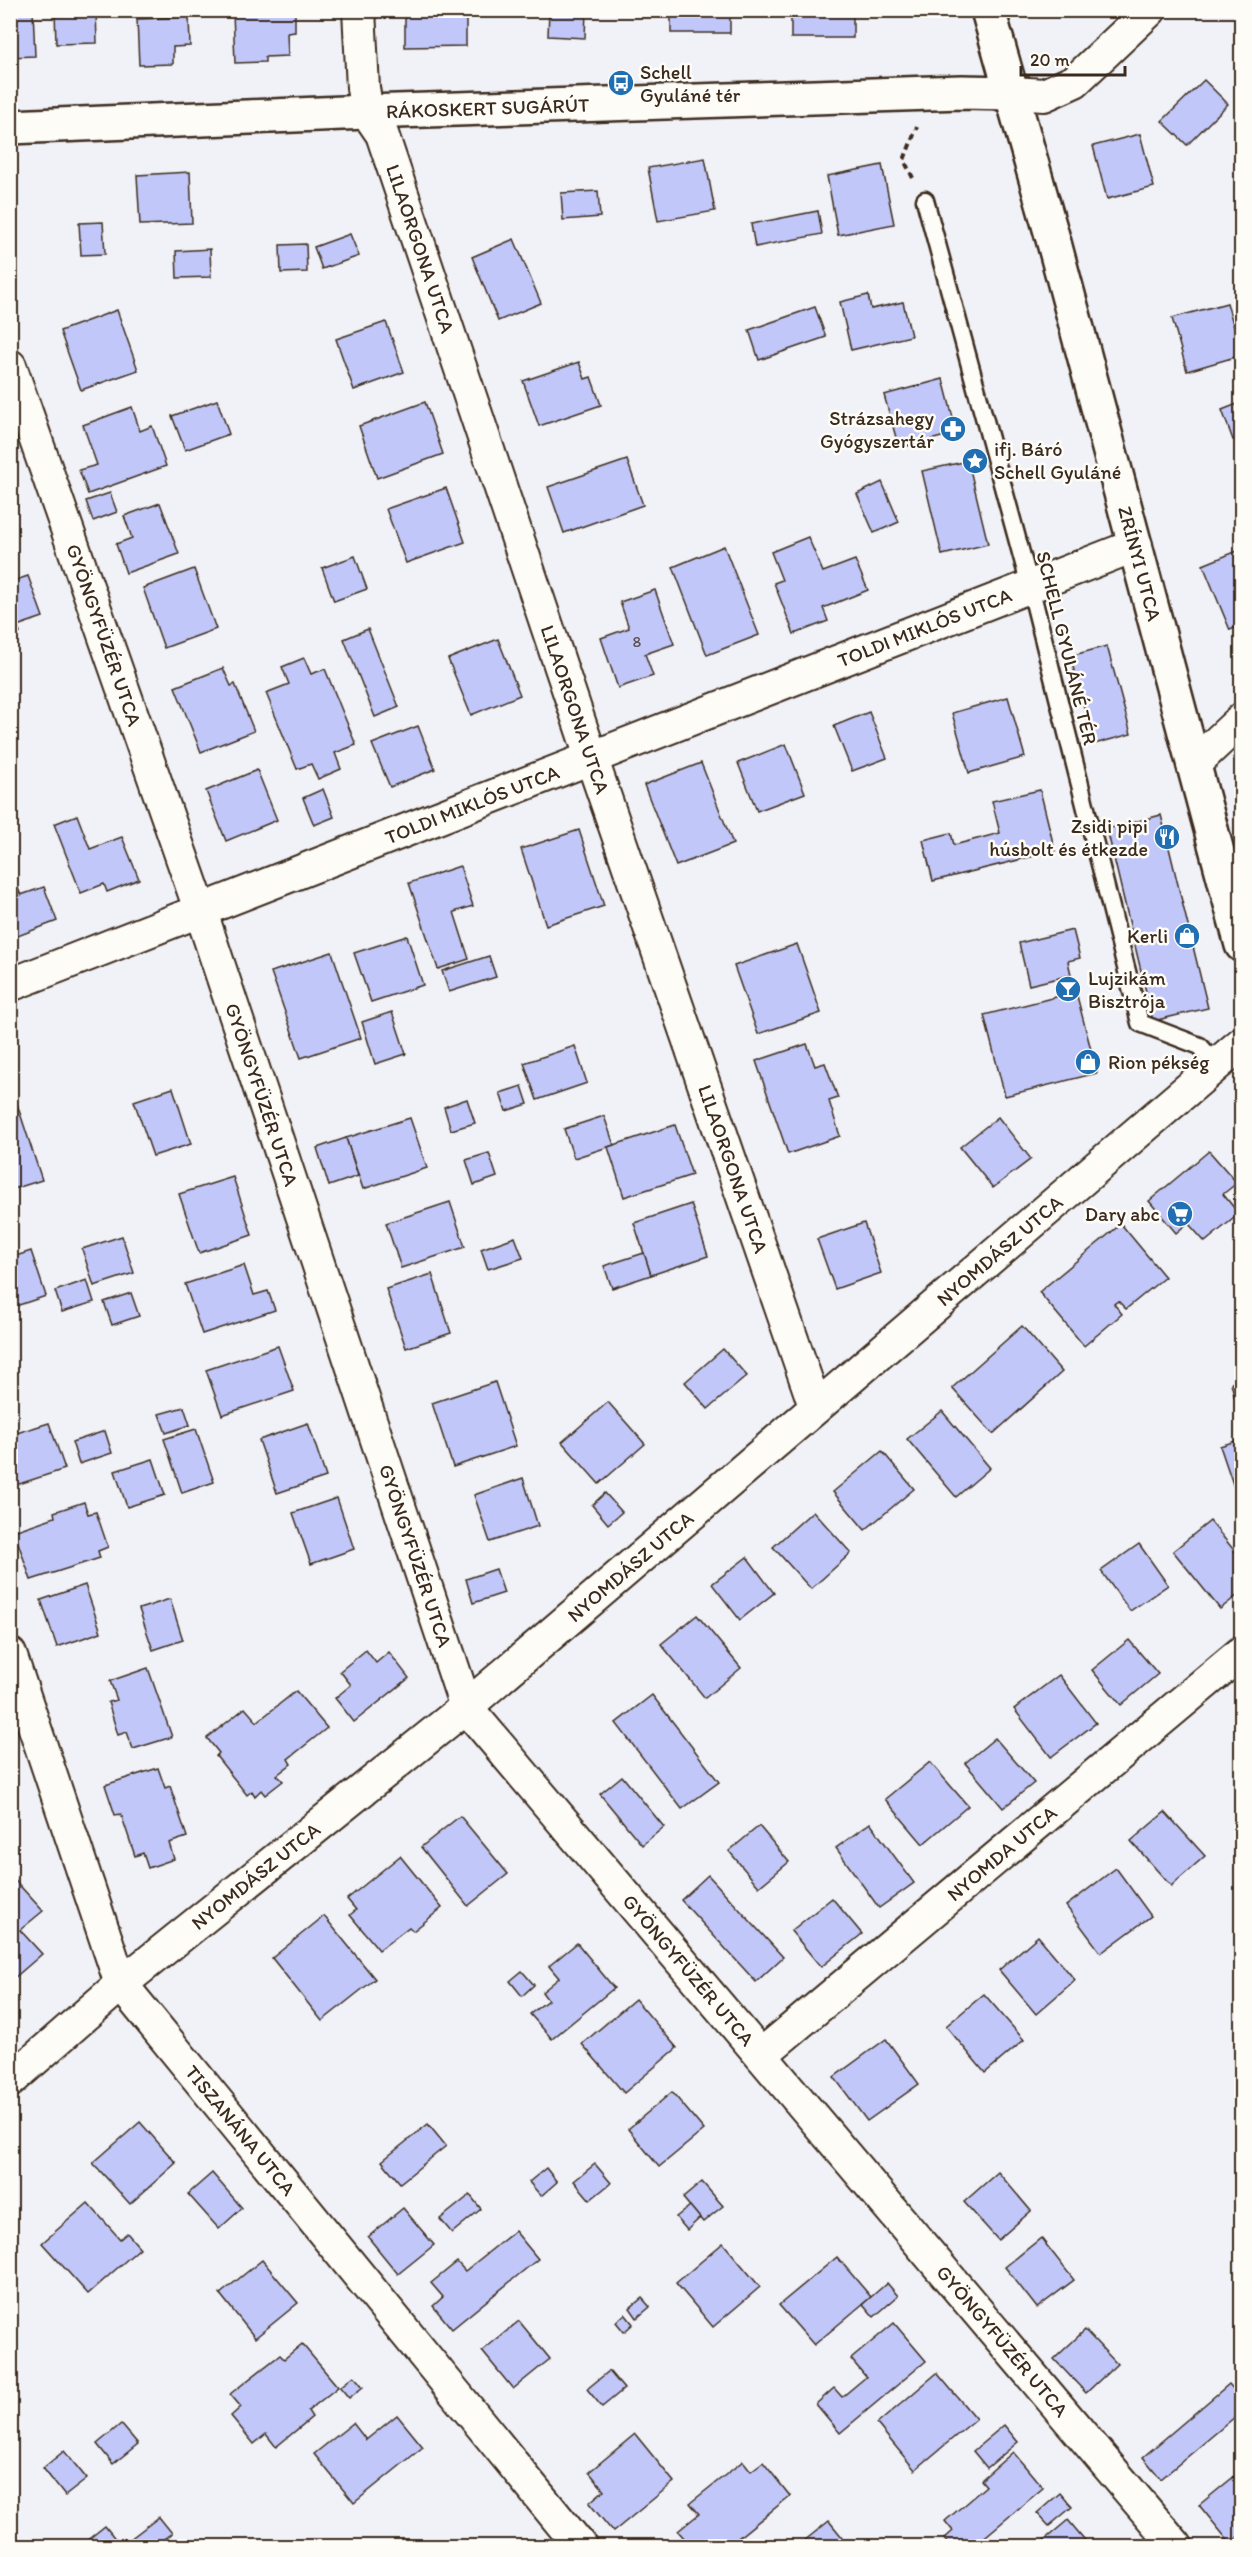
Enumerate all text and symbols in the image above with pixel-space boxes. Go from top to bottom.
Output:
scale bar [1021,39,1124,77]
text: 20 m [1030,49,1070,71]
place label: Schell Gyuláné tér [640,60,741,107]
bus stop icon: Schell Gyuláné tér [606,68,636,98]
street label: RÁKOSKERT SUGÁRÚT [386,93,590,123]
street label: LILAORGONA UTCA [381,161,460,336]
place label: Strázsahegy Gyógyszertár [820,406,935,453]
pharmacy icon: Strázsahegy Gyógyszertár [938,414,968,444]
place label: ifj. Báró Schell Gyuláné [994,437,1121,484]
place icon: ifj. Báró Schell Gyuláné [960,446,990,476]
street label: ZRÍNYI UTCA [1113,503,1167,624]
street label: GYÖNGYFÜZÉR UTCA [61,541,147,729]
street label: SCHELL GYULÁNÉ TÉR [1031,549,1103,748]
street label: TOLDI MIKLÓS UTCA [834,583,1015,672]
street label: LILAORGONA UTCA [536,622,615,797]
house number: 8 [633,632,642,651]
street label: TOLDI MIKLÓS UTCA [382,760,563,849]
place label: Zsidi pipi húsbolt és étkezde [989,814,1148,861]
restaurant icon: Zsidi pipi húsbolt és étkezde [1152,822,1182,852]
shop icon: Kerli [1172,921,1202,951]
place label: Kerli [1127,924,1168,948]
place label: Lujzikám Bisztrója [1088,966,1166,1013]
bar icon: Lujzikám Bisztrója [1053,974,1083,1004]
street label: GYÖNGYFÜZÉR UTCA [220,1000,304,1189]
shop icon: Rion pékség [1073,1047,1103,1077]
place label: Rion pékség [1108,1050,1210,1074]
street label: LILAORGONA UTCA [693,1082,773,1257]
street label: NYOMDÁSZ UTCA [932,1190,1068,1311]
supermarket icon: Dary abc [1165,1199,1195,1229]
place label: Dary abc [1085,1202,1160,1226]
street label: GYÖNGYFÜZÉR UTCA [374,1461,457,1650]
street label: NYOMDÁSZ UTCA [562,1506,698,1627]
street label: NYOMDA UTCA [942,1800,1062,1906]
street label: NYOMDÁSZ UTCA [186,1817,325,1935]
street label: GYÖNGYFÜZÉR UTCA [618,1889,760,2051]
street label: TISZANÁNA UTCA [180,2060,301,2201]
street label: GYÖNGYFÜZÉR UTCA [932,2260,1074,2422]

